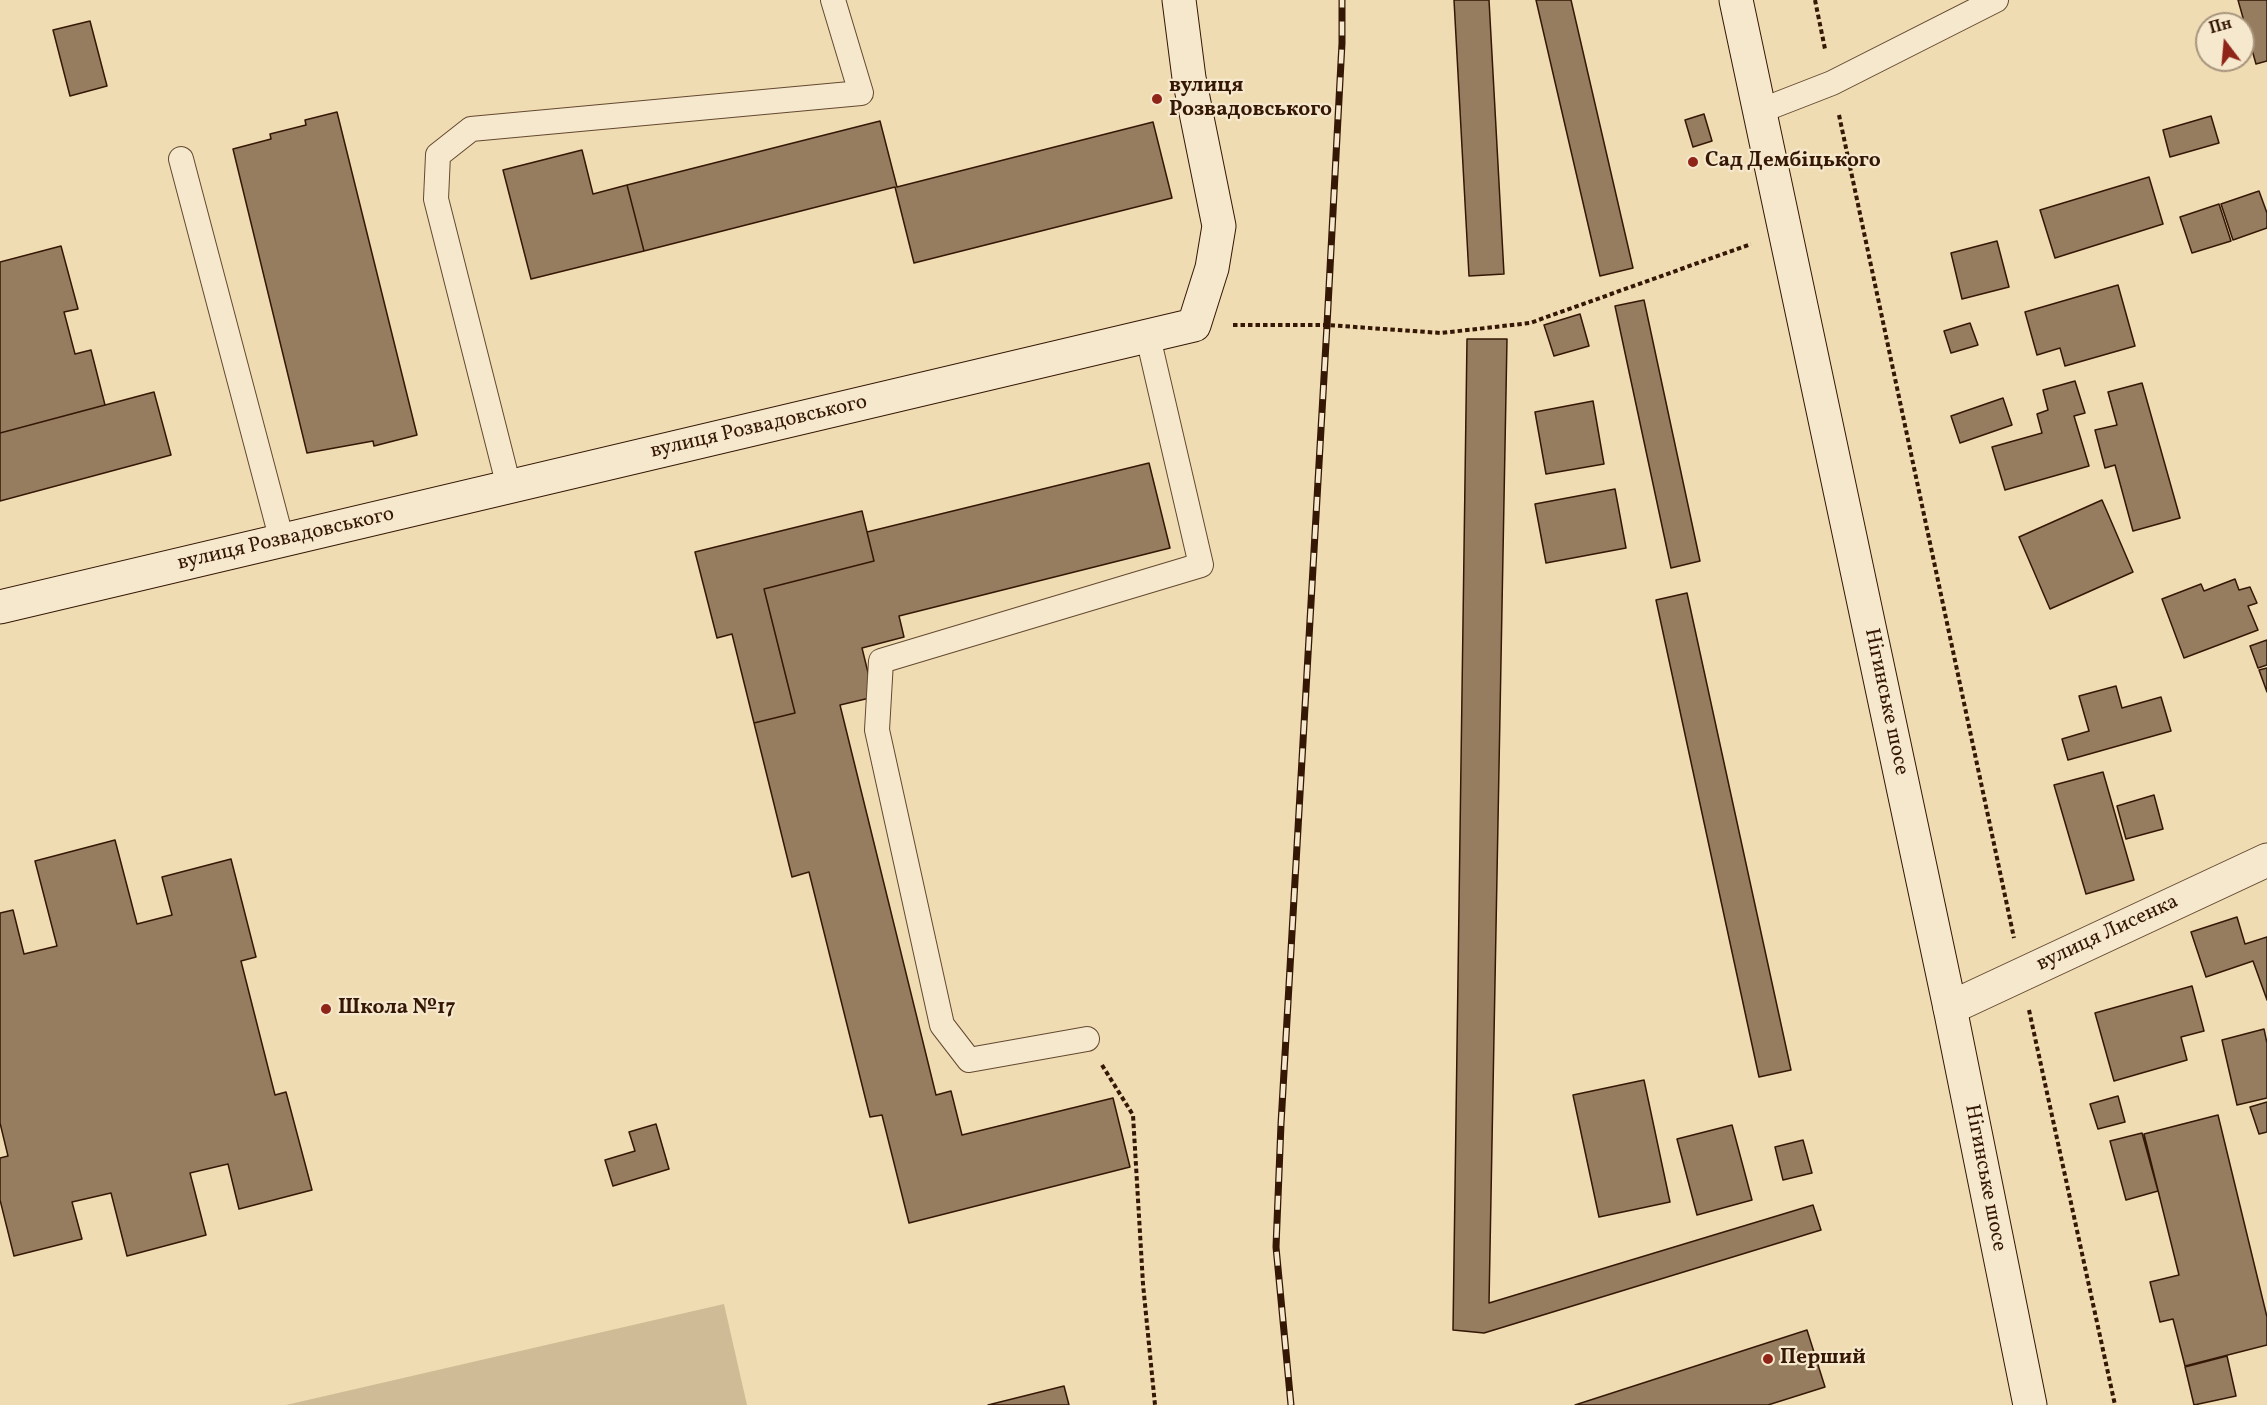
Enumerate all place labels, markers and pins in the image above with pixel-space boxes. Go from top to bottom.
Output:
place label: вулиця Розвадовського [1169,74,1332,124]
marker: вулиця Розвадовського [1150,92,1164,106]
place label: Сад Дембіцького [1705,149,1881,175]
marker: Сад Дембіцького [1686,155,1700,169]
place label: Школа №17 [338,996,455,1022]
marker: Школа №17 [319,1002,333,1016]
place label: Перший [1780,1346,1866,1372]
marker: Перший [1761,1352,1775,1366]

